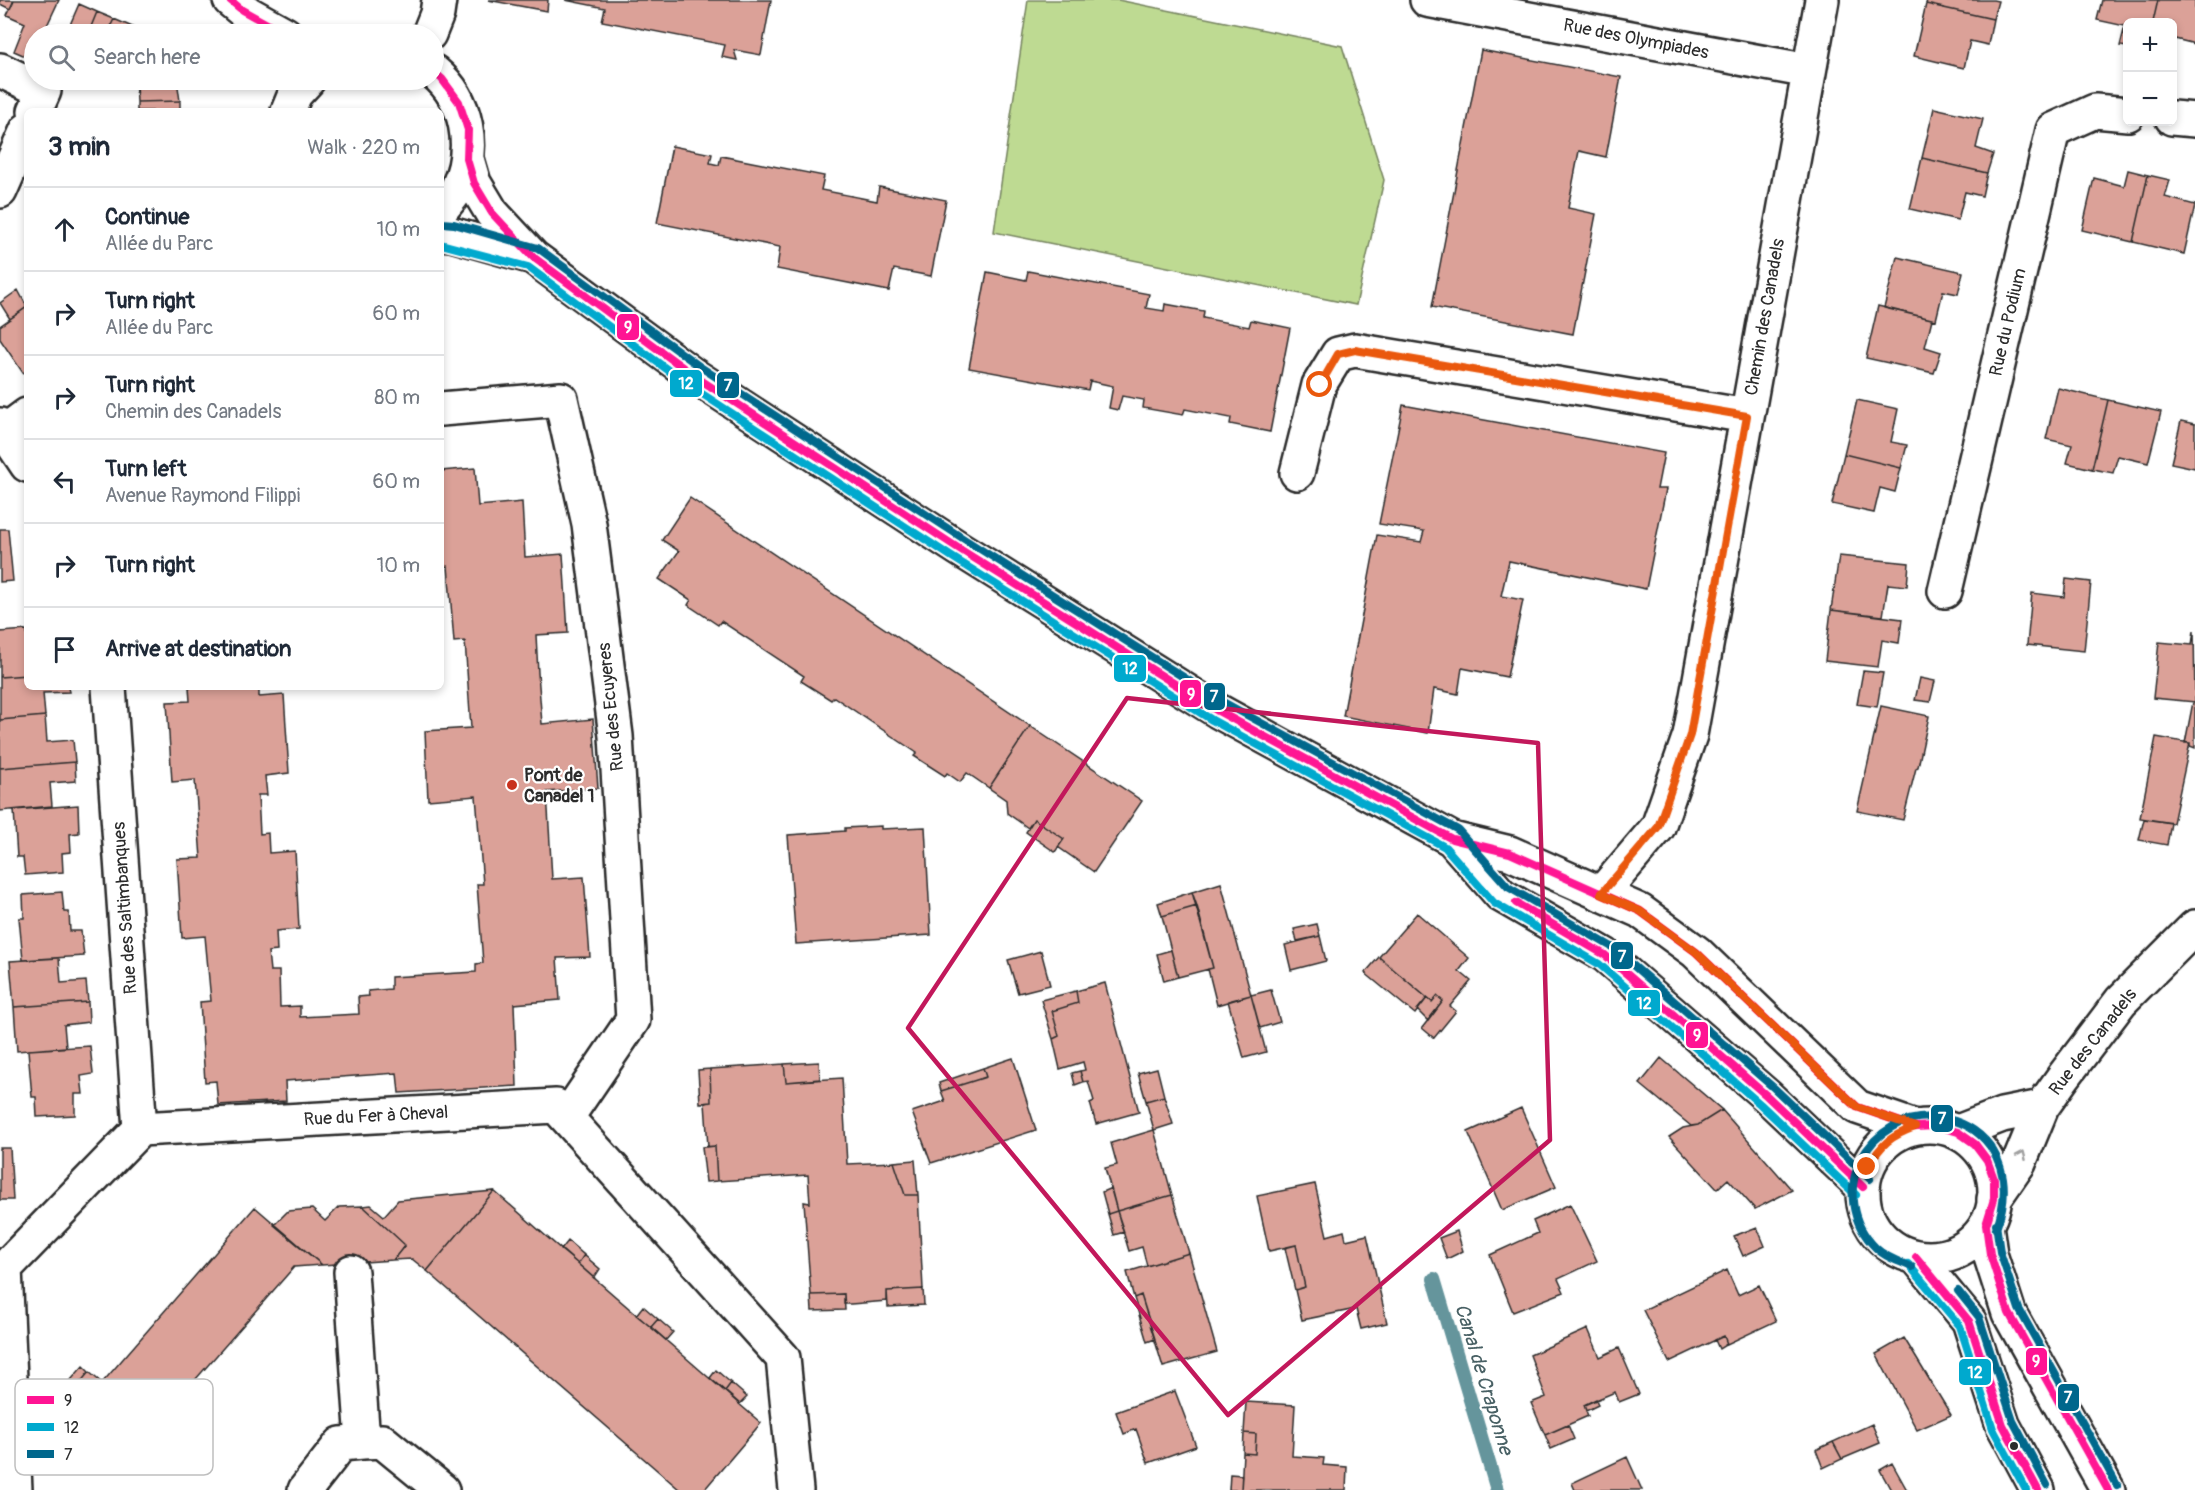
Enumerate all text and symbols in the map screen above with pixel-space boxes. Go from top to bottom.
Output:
street label: Rue des Olympiades [1561,14,1711,64]
map controls [2123,18,2177,126]
button: + [2123,18,2177,72]
search box [24,24,444,90]
icon: search [45,41,78,74]
text: Search here [93,43,200,71]
button: − [2123,72,2177,126]
text: 3 min [48,131,110,163]
text: Walk · 220 m [307,135,420,160]
text: Continue [105,203,189,231]
icon: ahead [48,213,81,246]
text: 10 m [376,217,420,242]
text: Allée du Parc [105,231,213,256]
street label: Chemin des Canadels [1740,237,1790,397]
street label: Rue du Podium [1984,266,2032,378]
text: Turn right [105,287,195,315]
icon: right [48,297,81,330]
text: 60 m [373,301,420,326]
line badge: 9 [616,313,640,341]
text: Allée du Parc [105,315,213,340]
text: 9 [624,318,632,338]
line badge: 12 [669,369,703,398]
text: Turn right [105,371,195,399]
line badge: 7 [716,371,740,399]
route start [1306,371,1332,397]
text: 12 [678,374,694,394]
text: 7 [724,376,733,396]
icon: right [48,381,81,414]
text: 80 m [374,385,420,410]
text: Chemin des Canadels [105,399,282,424]
text: Turn left [105,455,187,483]
icon: left [48,465,81,498]
text: 60 m [373,469,420,494]
text: Avenue Raymond Filippi [105,483,300,508]
icon: right [48,549,81,582]
text: Turn right [105,551,195,579]
text: 10 m [376,553,420,578]
icon: arrive [48,633,81,666]
text: Arrive at destination [105,635,291,663]
street label: Rue des Ecuyeres [593,642,629,772]
line badge: 12 [1113,654,1147,683]
text: 12 [1122,659,1138,679]
line badge: 9 [1179,679,1202,708]
line badge: 7 [1203,682,1226,711]
text: 9 [1187,685,1195,705]
text: 7 [1210,687,1219,707]
place label: Pont de Canadel 1 [524,764,595,808]
marker: Pont de Canadel 1 [505,778,519,792]
street label: Rue des Saltimbanques [108,821,142,995]
line badge: 7 [1610,941,1634,970]
text: 7 [1618,947,1627,967]
street label: Rue des Canadels [2044,984,2142,1100]
line badge: 12 [1627,989,1661,1017]
text: 12 [1636,994,1652,1014]
line badge: 9 [1685,1021,1709,1049]
text: 9 [1693,1026,1701,1046]
street label: Rue du Fer à Cheval [303,1101,449,1131]
line badge: 7 [1930,1104,1954,1133]
text: 7 [1938,1109,1947,1129]
one-way arrow [2015,1150,2027,1161]
route end [1853,1153,1879,1179]
water label: Canal de Craponne [1449,1301,1519,1459]
line badge: 9 [2025,1347,2048,1376]
text: 9 [2032,1352,2040,1372]
line badge: 12 [1958,1358,1992,1386]
text: 12 [1967,1363,1983,1383]
legend [15,1379,213,1475]
line badge: 7 [2057,1383,2080,1412]
text: 7 [2064,1388,2073,1408]
text: 9 [64,1391,72,1411]
text: 12 [64,1418,79,1438]
unlabelled marker [2008,1440,2020,1452]
text: 7 [64,1445,73,1465]

